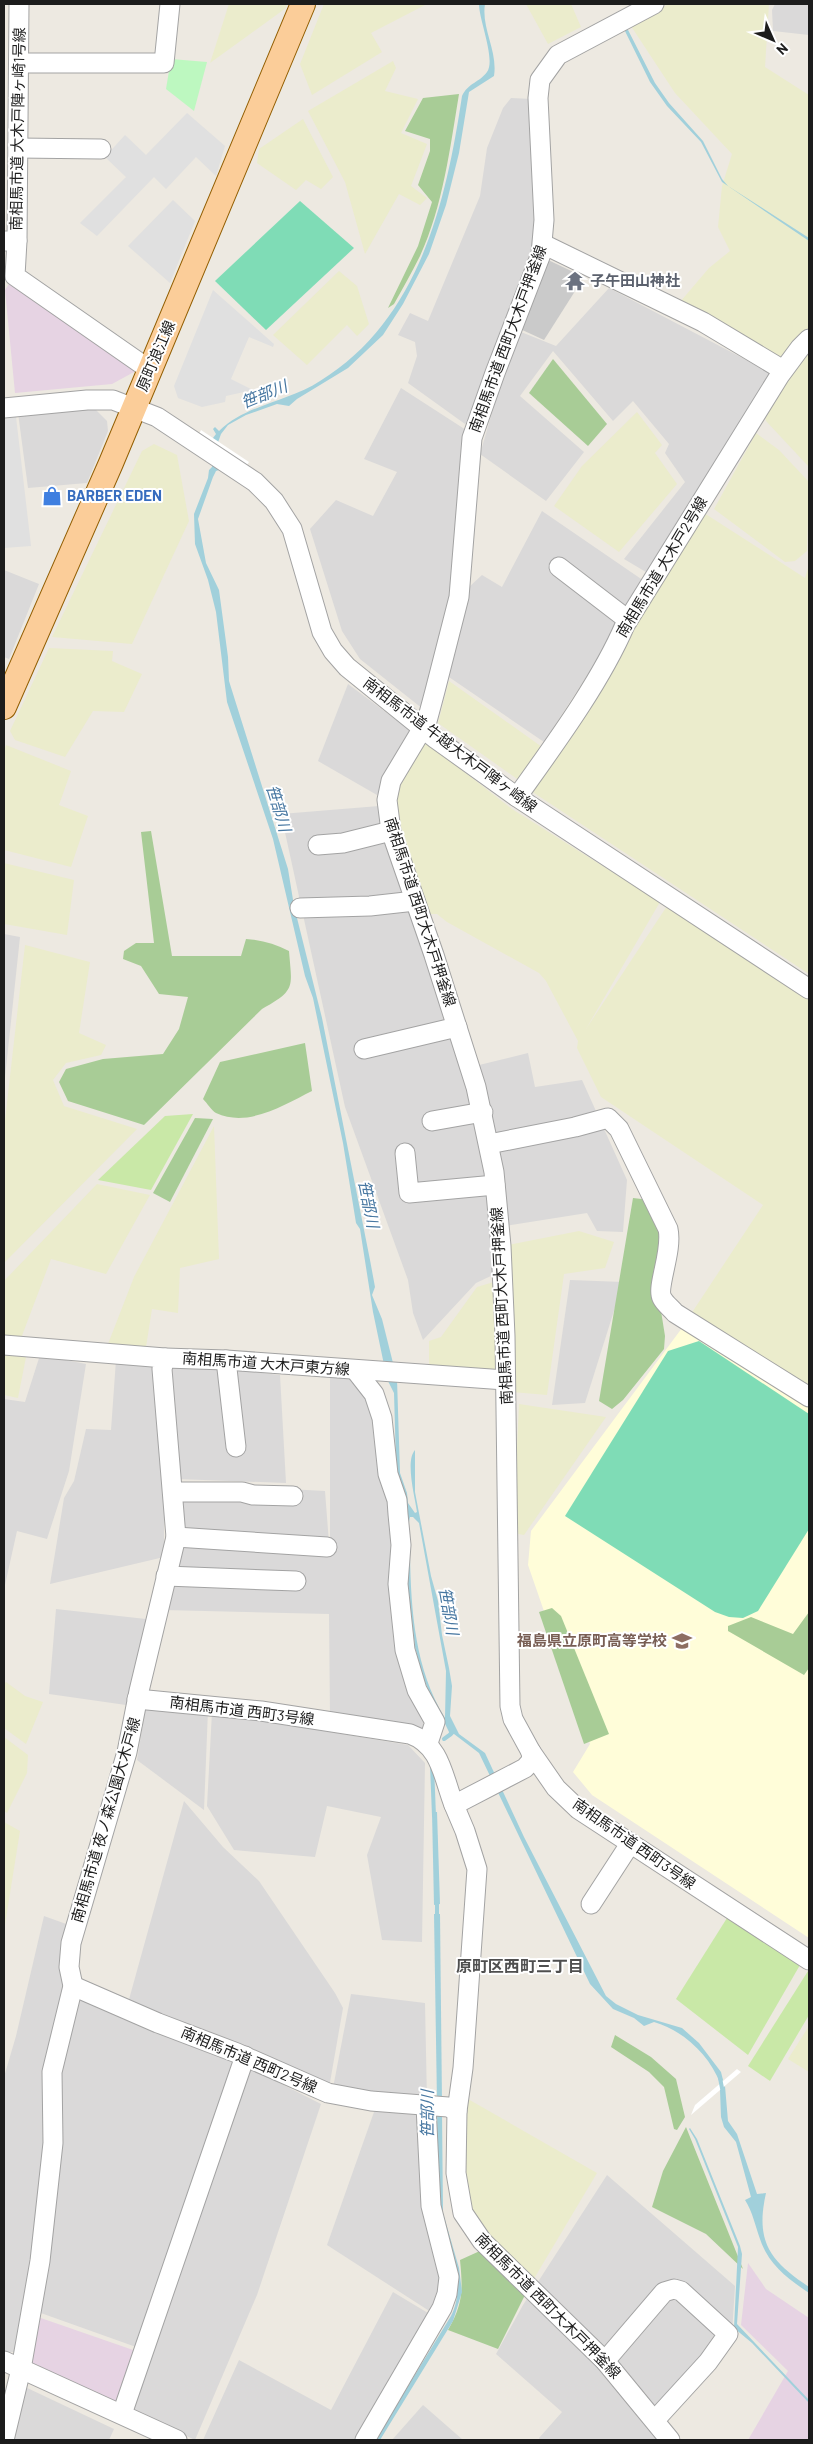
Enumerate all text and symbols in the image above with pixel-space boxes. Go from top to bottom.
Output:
north arrow [748,15,798,65]
street label: 南相馬市道 大木戸陣ヶ崎1号線 [6,27,28,231]
text: N [773,40,792,59]
street label: 南相馬市道 西町大木戸押釜線 [465,243,549,435]
temple icon: 子午田山神社 [564,270,586,292]
place label: 子午田山神社 [590,271,680,289]
street label: 原町浪江線 [132,318,178,394]
water label: 笹部川 [238,375,291,411]
shop icon: BARBER EDEN [41,485,63,507]
place label: BARBER EDEN [67,486,162,504]
street label: 南相馬市道 大木戸2号線 [612,493,710,640]
street label: 南相馬市道 牛越大木戸陣ヶ崎線 [360,673,541,815]
water label: 笹部川 [263,782,296,835]
street label: 南相馬市道 西町大木戸押釜線 [382,815,460,1009]
water label: 笹部川 [356,1179,384,1231]
street label: 南相馬市道 西町大木戸押釜線 [487,1207,515,1405]
street label: 南相馬市道 大木戸東方線 [182,1348,351,1378]
water label: 笹部川 [436,1586,463,1638]
school or university icon: 福島県立原町高等学校 [671,1630,693,1652]
place label: 福島県立原町高等学校 [516,1631,667,1649]
street label: 南相馬市道 西町3号線 [169,1692,316,1728]
street label: 南相馬市道 夜ノ森公園大木戸線 [67,1715,143,1925]
street label: 南相馬市道 西町3号線 [570,1794,699,1892]
district label: 原町区西町三丁目 [456,1956,584,1975]
street label: 南相馬市道 西町2号線 [179,2022,320,2096]
water label: 笹部川 [417,2088,436,2138]
street label: 南相馬市道 西町大木戸押釜線 [472,2229,625,2382]

